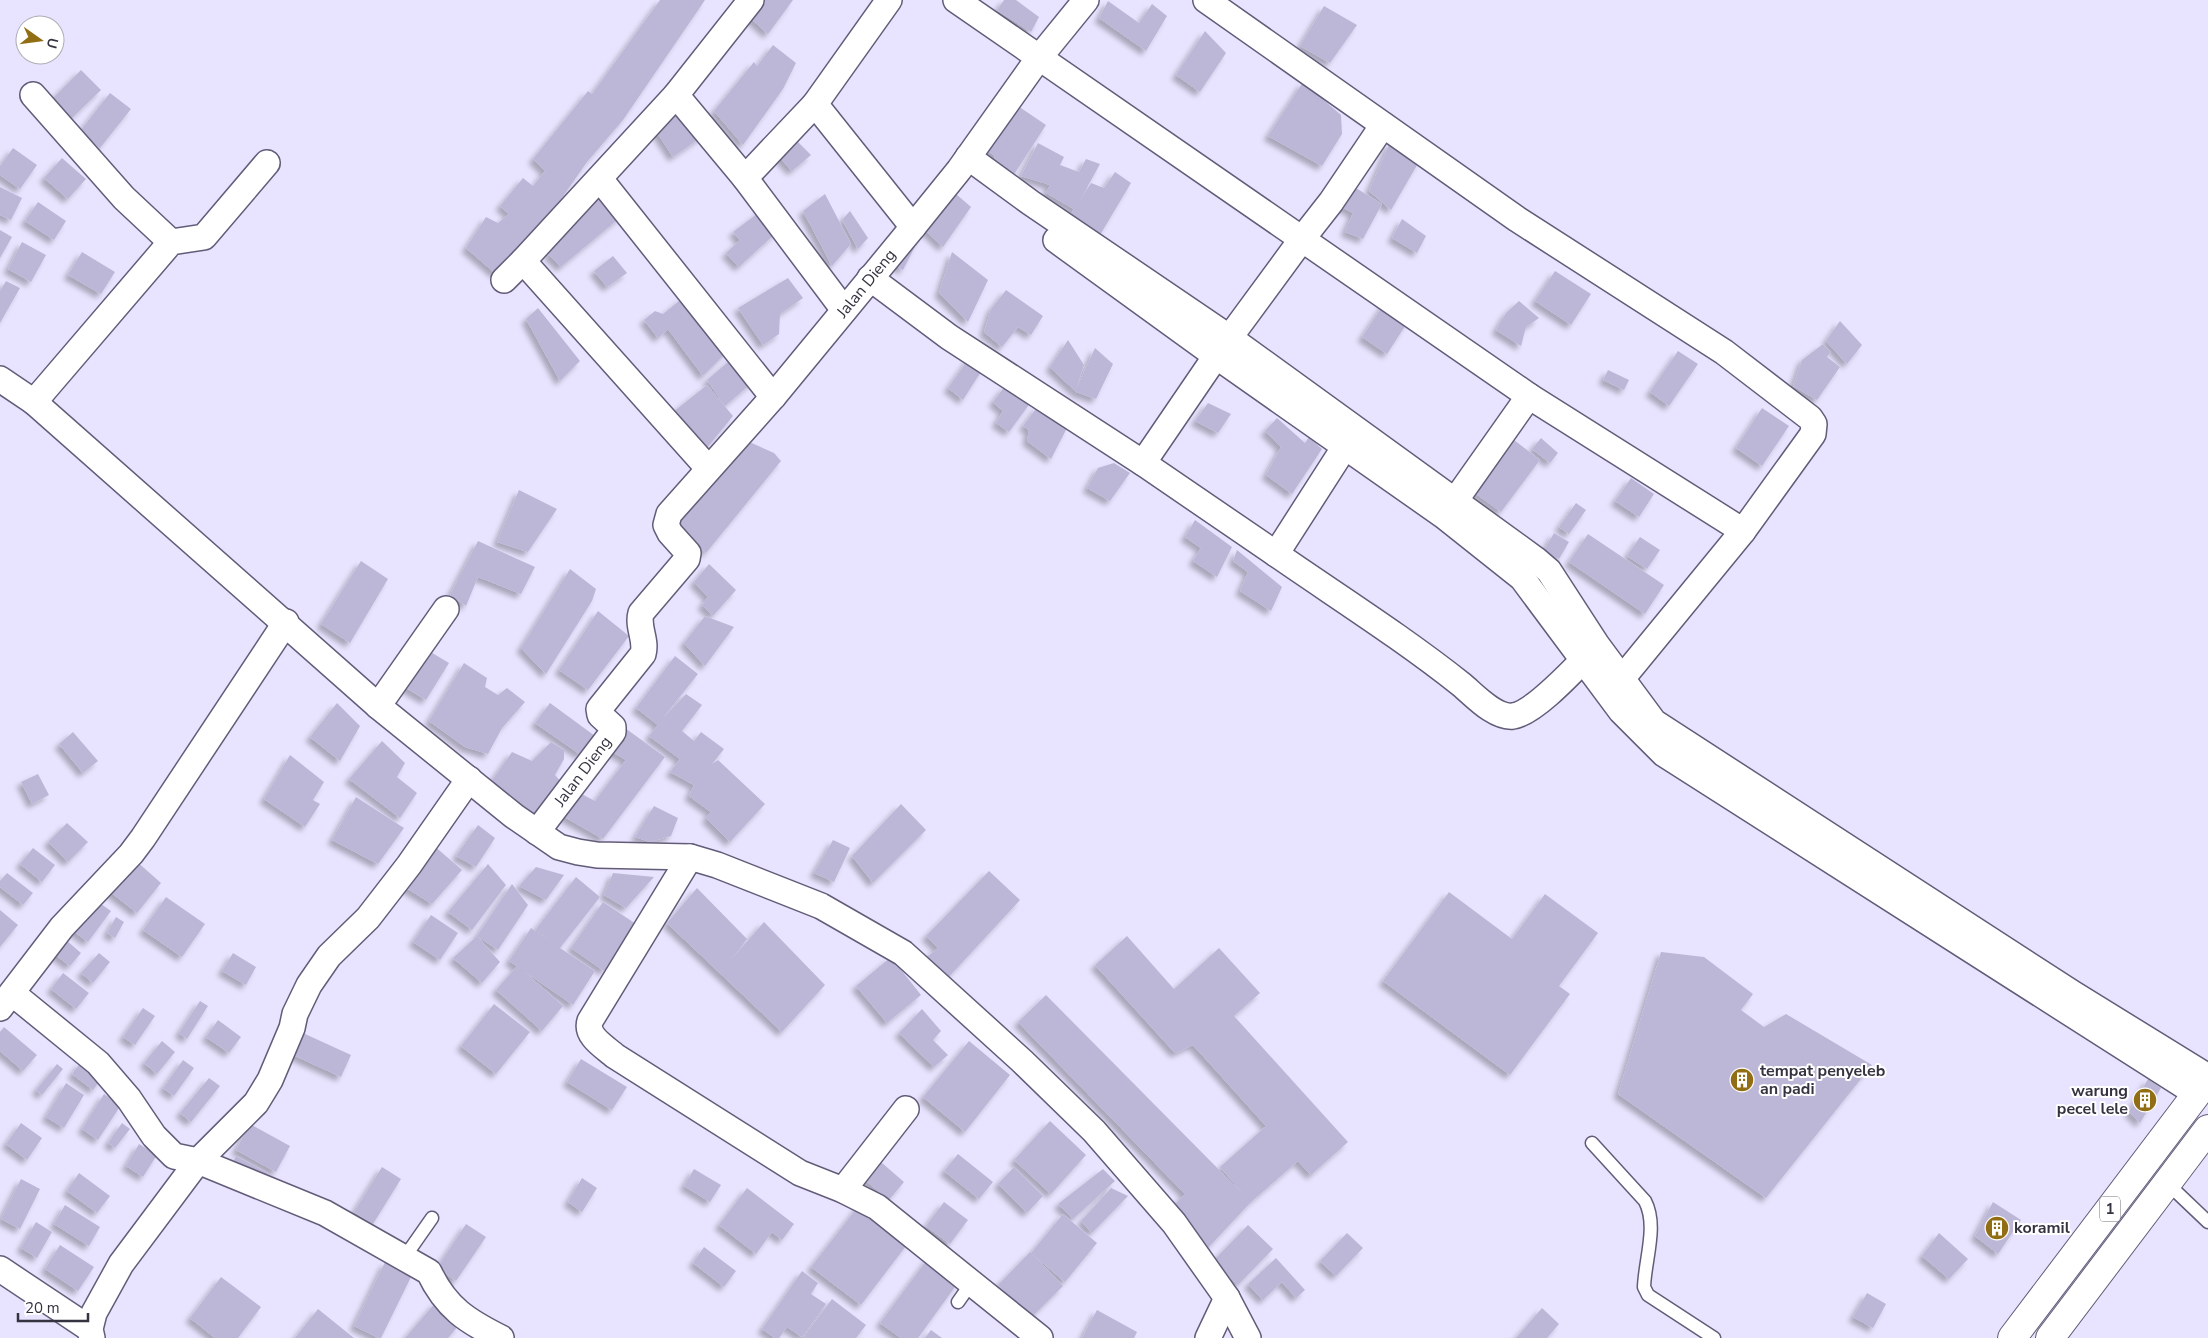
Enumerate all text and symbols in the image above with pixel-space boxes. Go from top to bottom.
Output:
north arrow [15,15,65,65]
text: U [42,36,63,50]
street label: Jalan Dieng [831,245,901,323]
street label: Jalan Dieng [549,732,617,812]
place label: tempat penyeleb an padi [1760,1060,1885,1100]
building icon: tempat penyeleb an padi [1729,1067,1755,1093]
place label: warung pecel lele [2057,1080,2128,1120]
building icon: warung pecel lele [2132,1087,2158,1113]
road number: 1 [2100,1196,2120,1222]
building icon: koramil [1984,1215,2010,1241]
place label: koramil [2014,1217,2070,1239]
scale bar [18,1290,88,1322]
text: 20 m [25,1298,60,1318]

